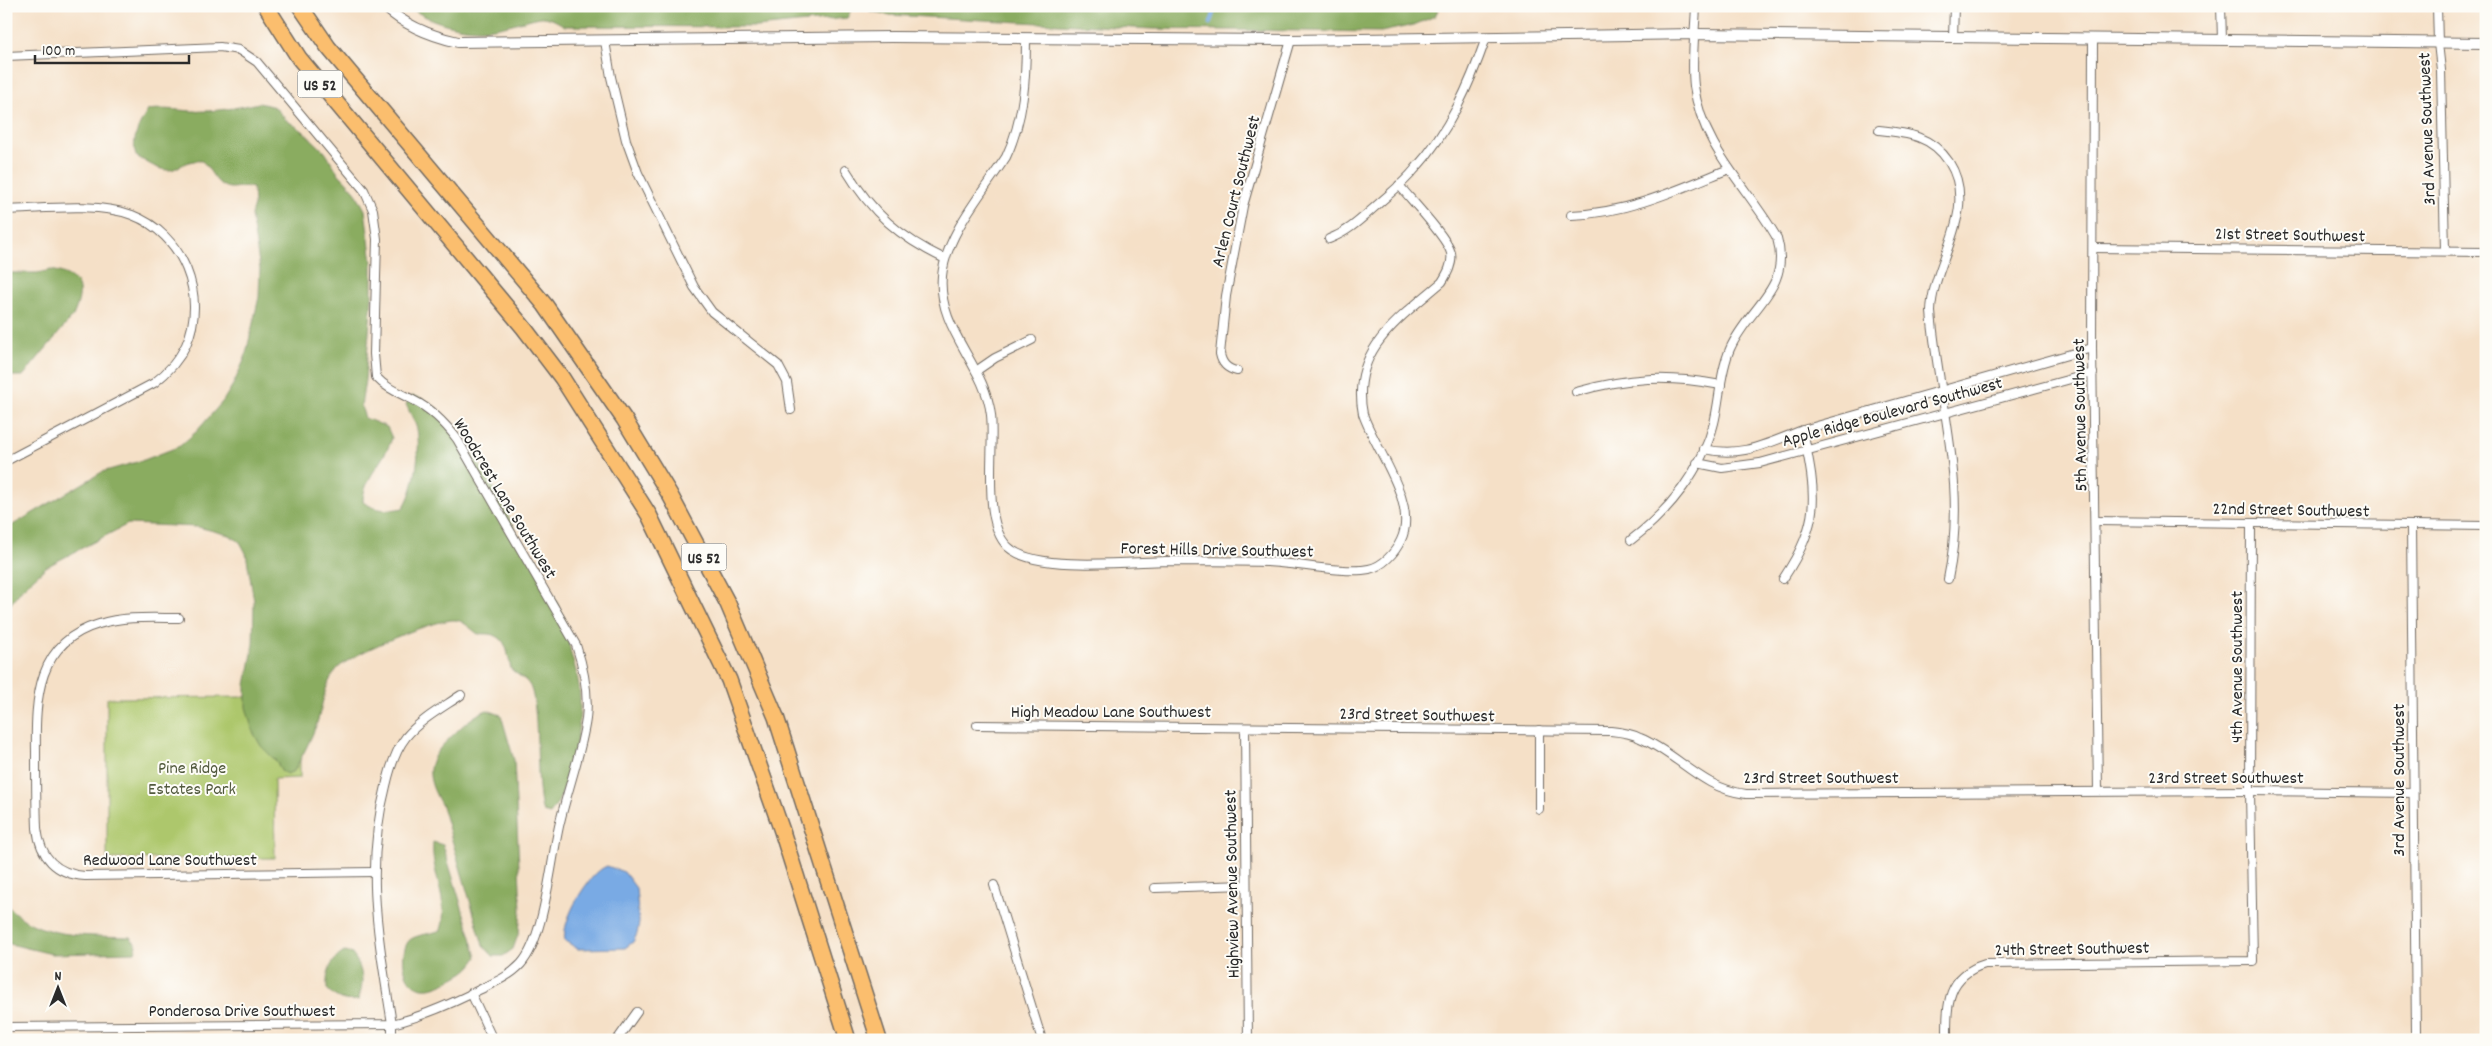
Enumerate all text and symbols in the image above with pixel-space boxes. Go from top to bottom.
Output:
scale bar [35,32,189,64]
text: 100 m [42,41,75,63]
street label: 3rd Avenue Southwest [2413,52,2444,206]
road number: US 52 [298,70,342,98]
street label: Arlen Court Southwest [1206,113,1268,270]
street label: 21st Street Southwest [2215,223,2366,250]
street label: 5th Avenue Southwest [2068,338,2095,492]
street label: Apple Ridge Boulevard Southwest [1780,372,2006,455]
street label: Woodcrest Lane Southwest [446,414,562,585]
street label: 22nd Street Southwest [2212,498,2370,525]
street label: Forest Hills Drive Southwest [1120,537,1314,566]
road number: US 52 [682,544,726,570]
street label: 4th Avenue Southwest [2226,591,2251,743]
street label: High Meadow Lane Southwest [1011,701,1212,726]
street label: 23rd Street Southwest [1339,703,1495,730]
street label: 3rd Avenue Southwest [2388,703,2413,856]
park label: Pine Ridge Estates Park [148,757,236,803]
street label: 23rd Street Southwest [1743,767,1899,792]
street label: 23rd Street Southwest [2148,767,2304,792]
street label: Highview Avenue Southwest [1219,789,1248,979]
street label: Redwood Lane Southwest [83,849,257,874]
street label: 24th Street Southwest [1995,937,2150,964]
north arrow [32,964,82,1014]
text: N [55,967,62,987]
street label: Ponderosa Drive Southwest [149,1000,336,1025]

